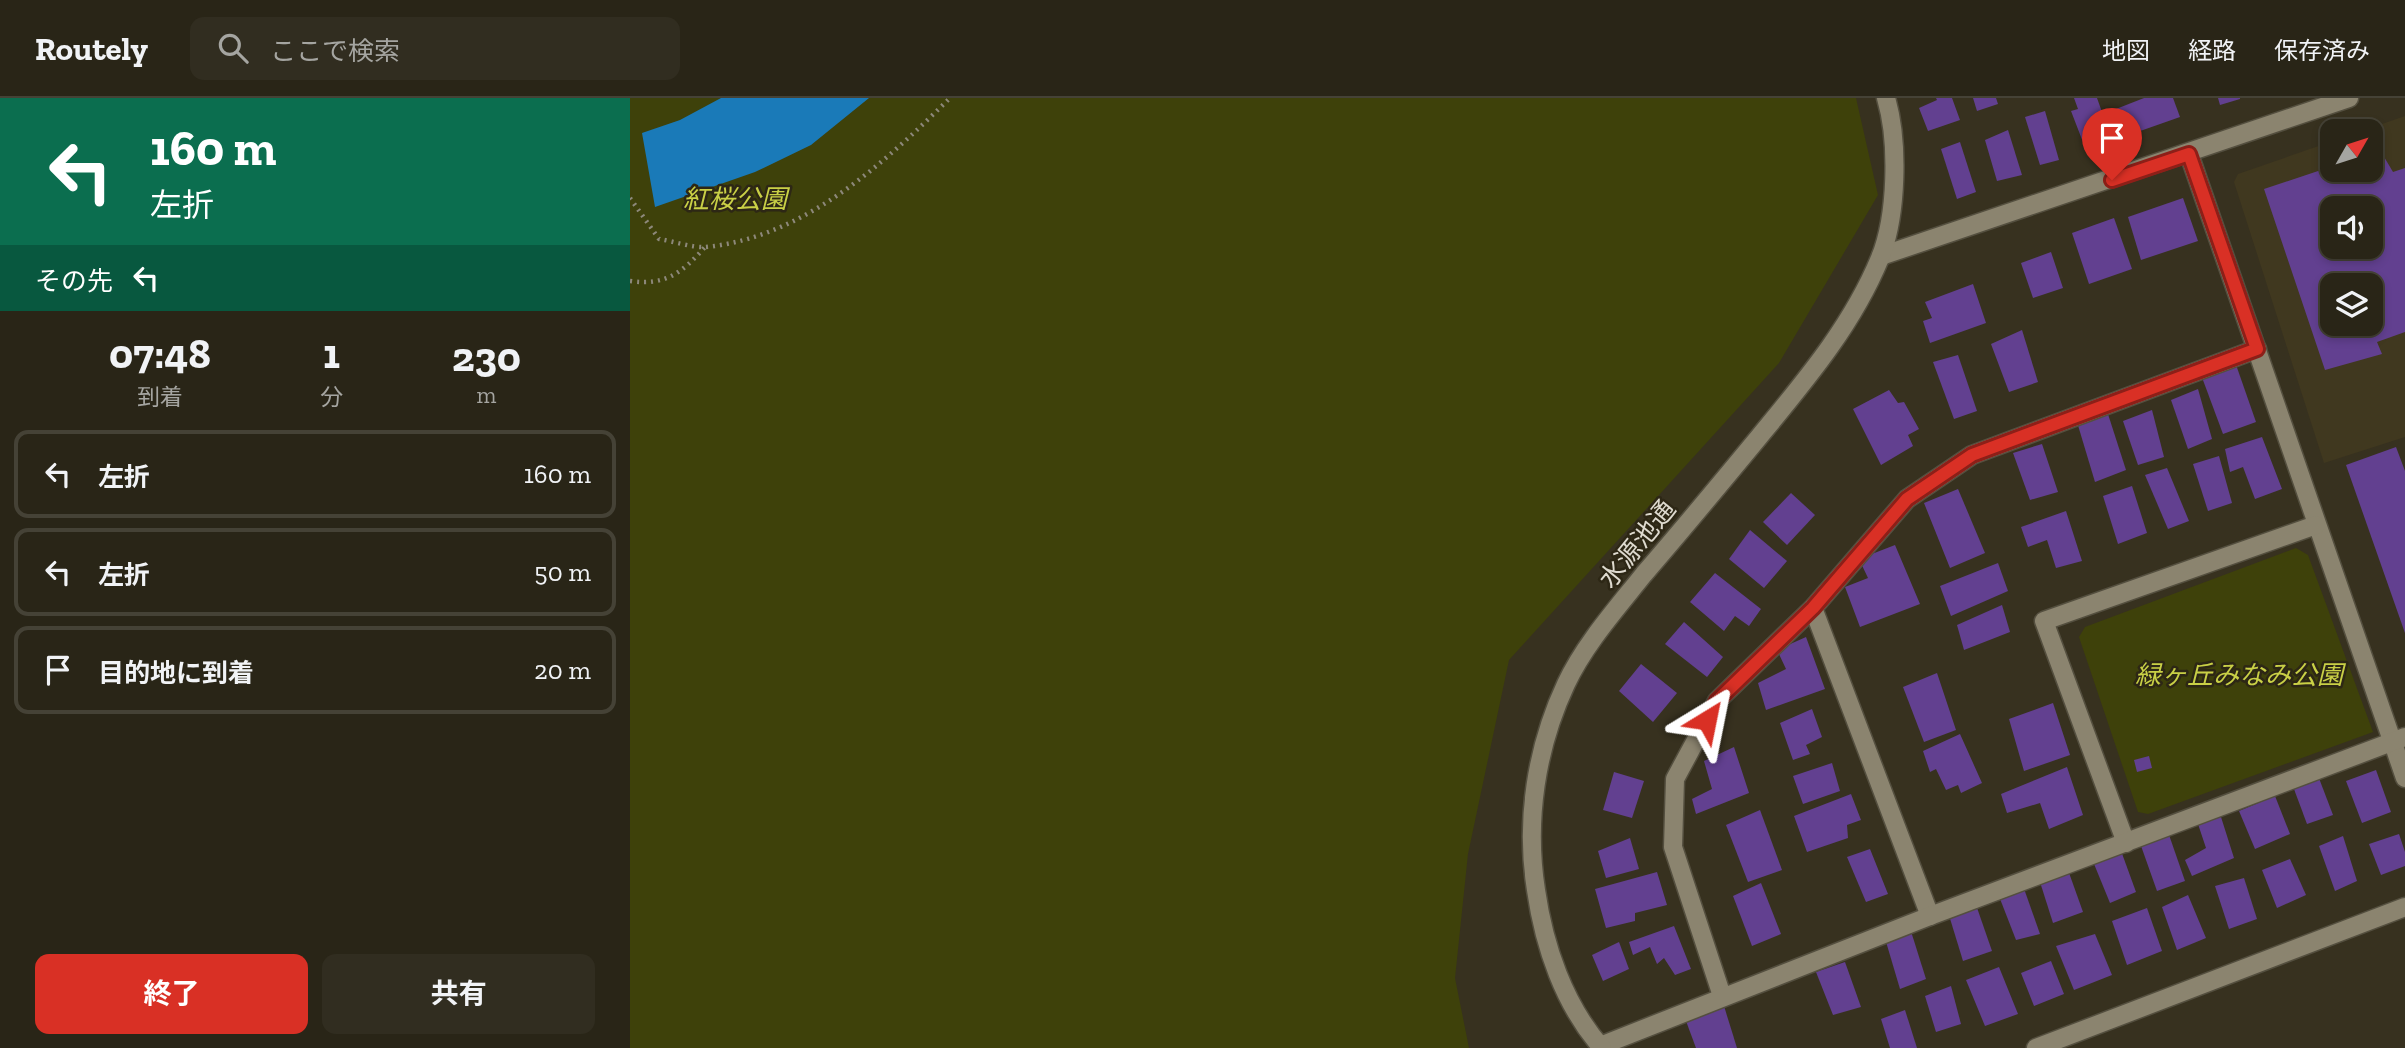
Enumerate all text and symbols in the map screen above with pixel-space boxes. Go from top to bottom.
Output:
search box [190,17,680,80]
text: Routely [35,29,148,68]
icon: search [214,29,252,67]
text: ここで検索 [270,35,400,67]
text: 地図 [2102,36,2150,65]
text: 経路 [2188,36,2236,65]
text: 保存済み [2274,36,2370,65]
pin [2082,108,2142,180]
text: 160 m [150,119,276,178]
icon: arrive [2093,119,2131,157]
north arrow [2320,119,2384,182]
map controls [2320,119,2383,336]
icon: left [35,126,126,217]
park label: 紅桜公園 [683,183,791,215]
text: 左折 [150,186,214,224]
button: sound [2320,196,2383,259]
icon: left [127,259,165,297]
text: その先 [35,265,113,297]
button: layers [2320,273,2383,336]
text: 07:48 [109,328,211,379]
text: 1 [323,328,340,379]
text: 230 [452,331,521,382]
text: m [477,381,496,409]
text: 到着 [137,383,183,411]
text: 分 [320,383,343,411]
icon: left [39,455,77,493]
text: 160 m [524,458,591,490]
text: 左折 [98,461,150,493]
street label: 水源池通 [1592,494,1682,594]
icon: left [39,553,77,591]
text: 50 m [534,556,591,588]
text: 左折 [98,559,150,591]
icon: arrive [39,651,77,689]
text: 20 m [534,654,591,686]
text: 目的地に到着 [98,657,254,689]
park label: 緑ヶ丘みなみ公園 [2135,659,2347,691]
position arrow [1670,683,1744,757]
button: 終了 [35,954,308,1034]
button: 共有 [322,954,595,1034]

